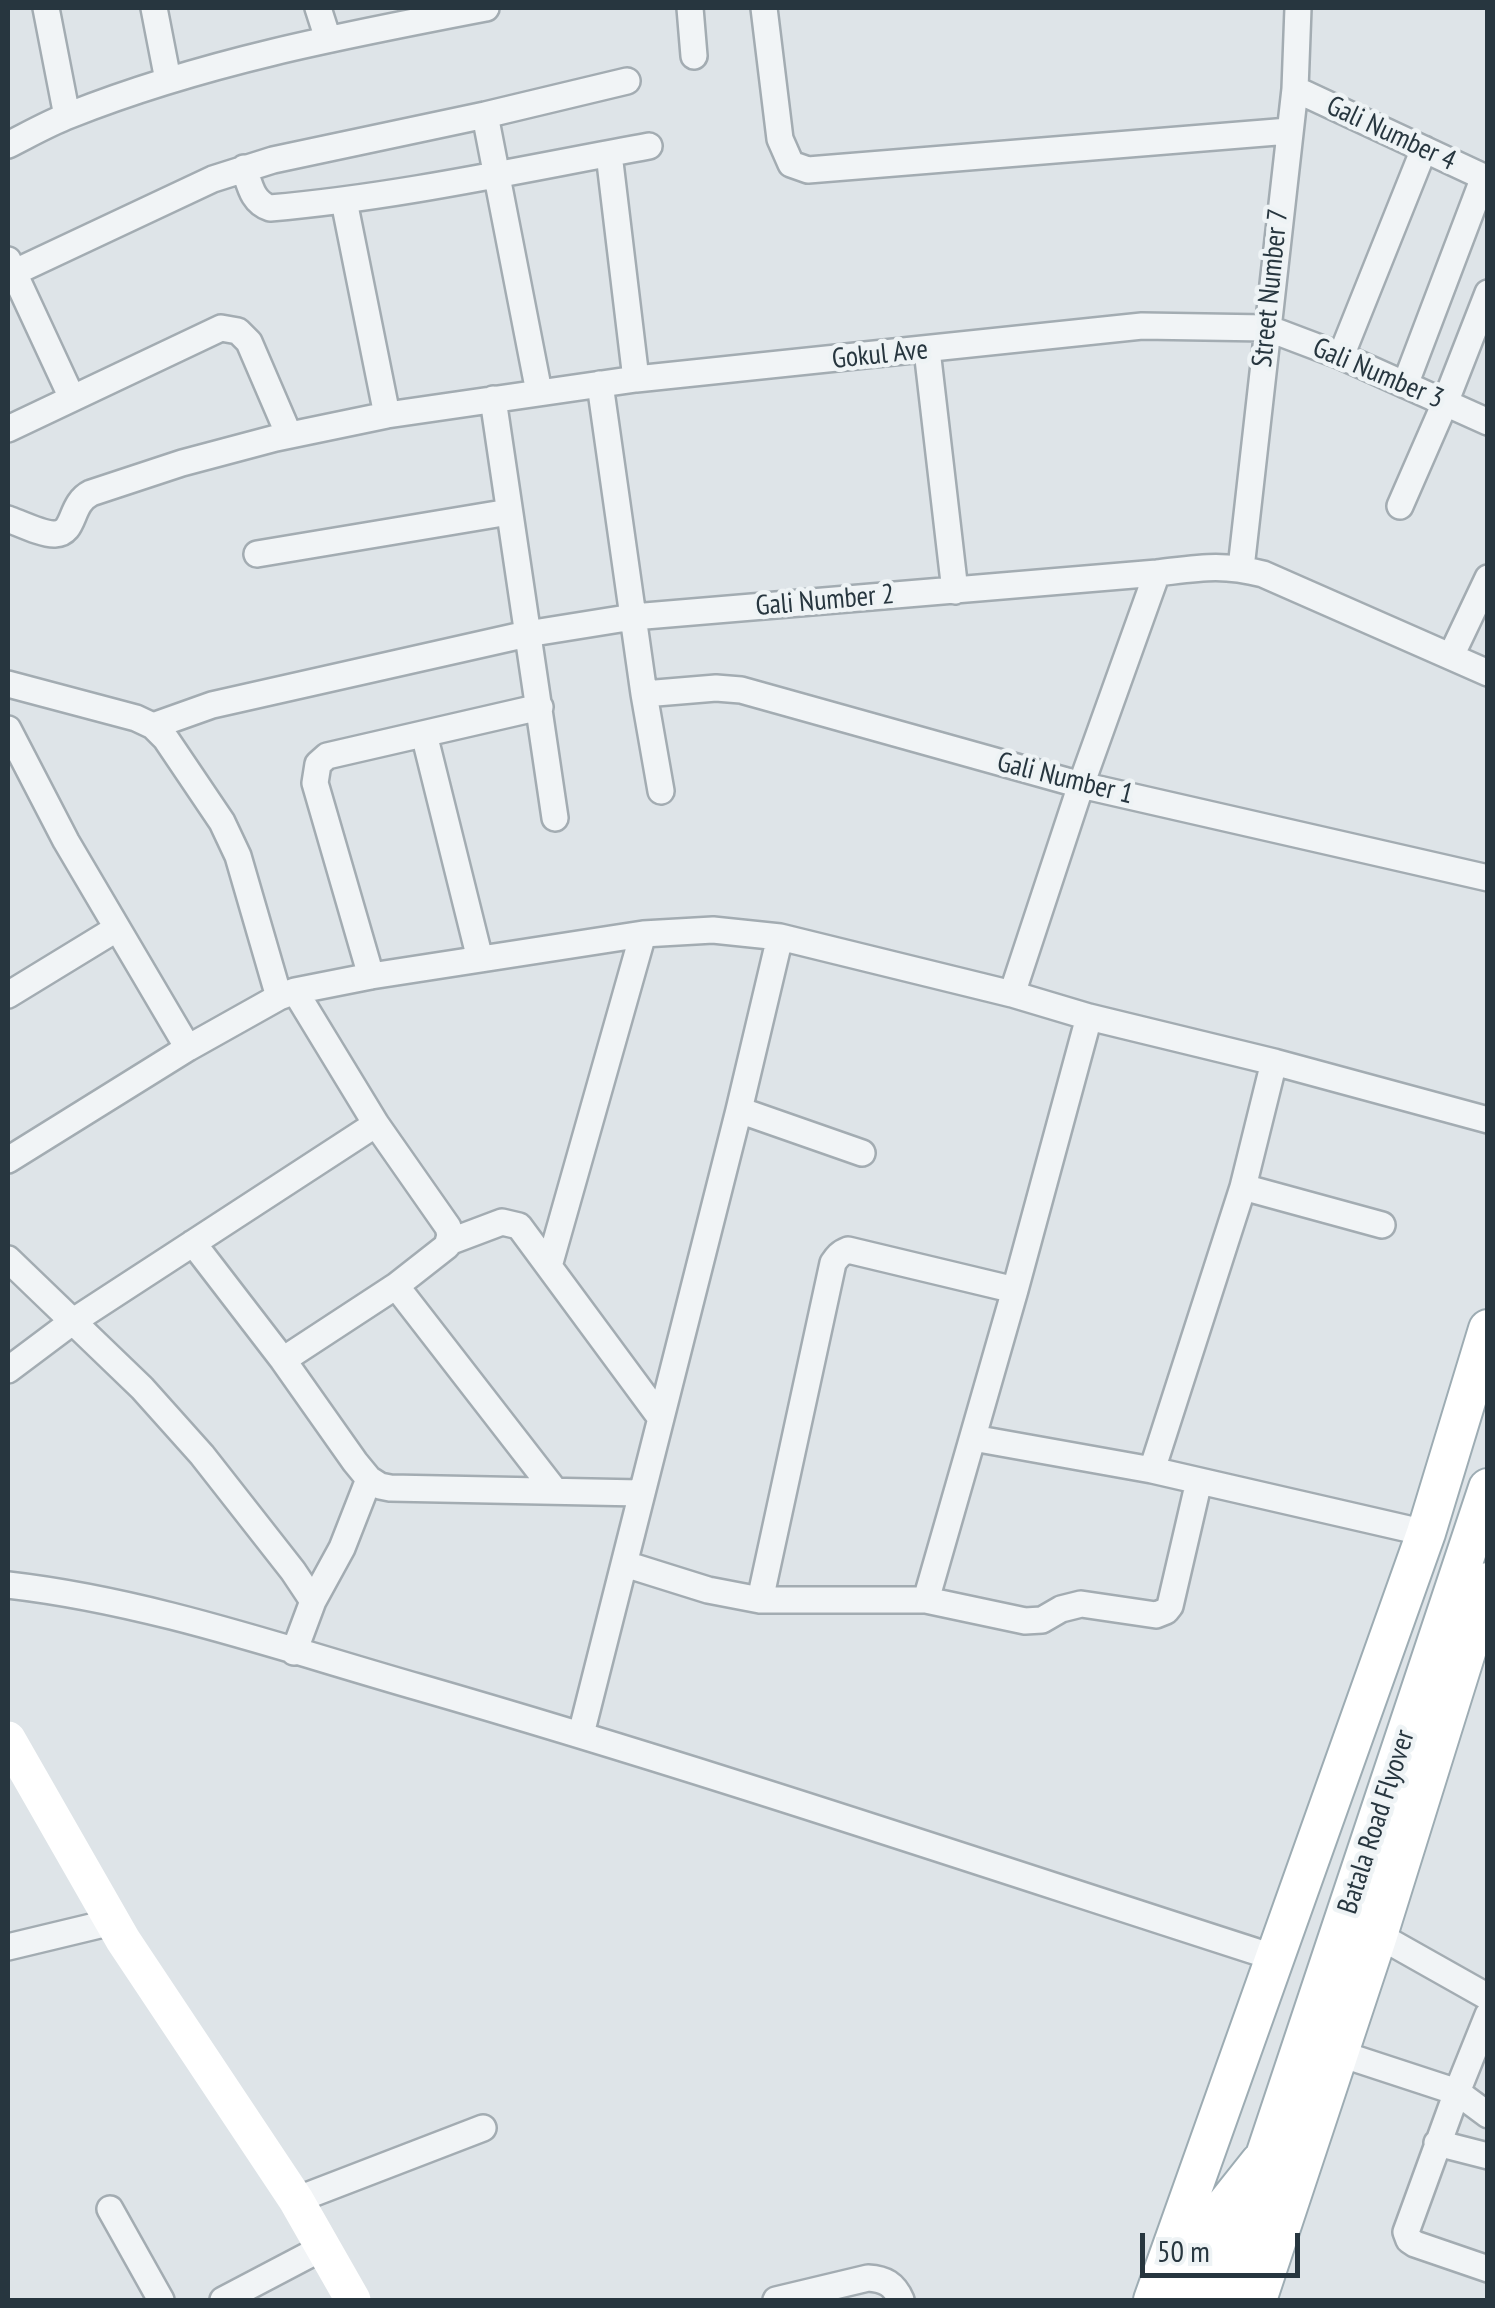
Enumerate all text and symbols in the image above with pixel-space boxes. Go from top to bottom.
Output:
street label: Gali Number 4 [1321,89,1461,179]
street label: Street Number 7 [1246,207,1296,369]
street label: Gali Number 3 [1308,331,1448,417]
street label: Gokul Ave [830,333,930,377]
street label: Gali Number 2 [754,578,896,624]
street label: Gali Number 1 [994,746,1136,812]
street label: Batala Road Flyover [1331,1726,1423,1918]
scale bar [1145,2213,1305,2275]
text: 50 m [1157,2231,1210,2270]

